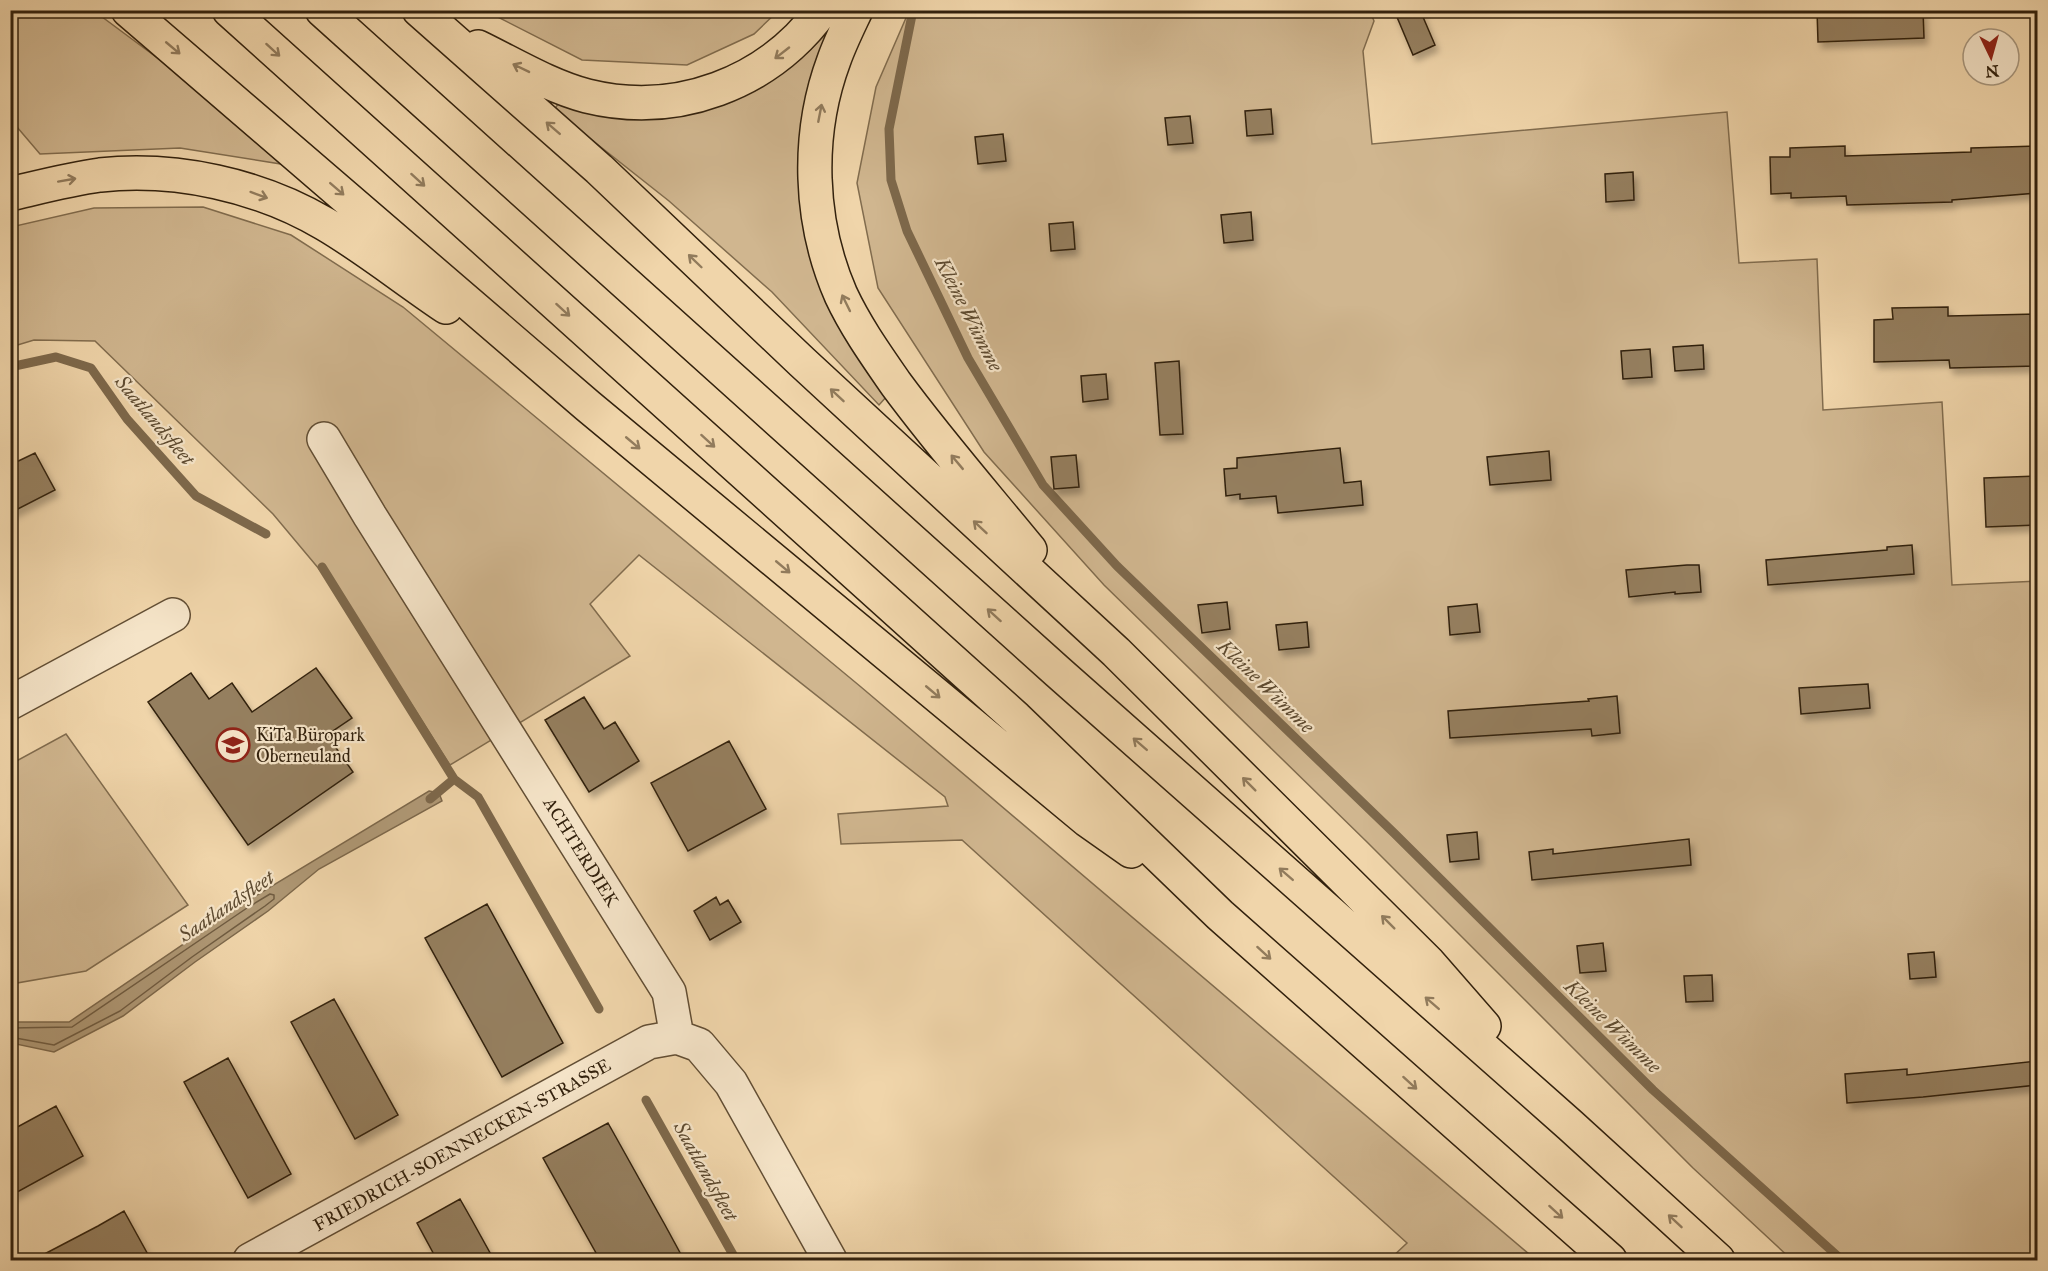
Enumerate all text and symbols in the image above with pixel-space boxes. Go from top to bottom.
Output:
north arrow [1961,27,2021,87]
one-way arrow [165,42,181,55]
one-way arrow [265,43,280,57]
one-way arrow [774,46,790,59]
text: N [1984,61,2000,82]
one-way arrow [512,62,530,74]
one-way arrow [815,104,826,123]
one-way arrow [545,121,560,135]
one-way arrow [410,173,425,187]
one-way arrow [57,175,77,186]
one-way arrow [329,182,344,196]
one-way arrow [250,190,268,201]
water label: Kleine Wümme [930,252,1008,375]
one-way arrow [688,254,703,268]
one-way arrow [839,295,851,313]
one-way arrow [555,303,570,317]
water label: Saatlandsfleet [108,369,201,473]
one-way arrow [830,388,845,402]
one-way arrow [700,434,715,448]
one-way arrow [625,436,640,450]
one-way arrow [951,454,964,470]
one-way arrow [973,520,988,534]
one-way arrow [775,561,791,574]
one-way arrow [987,608,1002,622]
water label: Kleine Wümme [1212,633,1320,738]
one-way arrow [925,685,940,699]
place label: KiTa Büropark Oberneuland [256,724,366,767]
school or university icon: KiTa Büropark Oberneuland [215,727,251,763]
one-way arrow [1133,737,1148,751]
one-way arrow [1242,777,1257,792]
street label: ACHTERDIEK [538,792,624,912]
water label: Saatlandsfleet [173,864,281,949]
one-way arrow [1279,867,1294,881]
one-way arrow [1380,914,1395,929]
one-way arrow [1256,946,1271,960]
water label: Kleine Wümme [1559,973,1667,1078]
one-way arrow [1425,996,1440,1010]
street label: FRIEDRICH-SOENNECKEN-STRASSE [310,1054,614,1236]
one-way arrow [1402,1076,1417,1090]
water label: Saatlandsfleet [667,1116,744,1227]
one-way arrow [1548,1205,1563,1219]
one-way arrow [1668,1214,1683,1228]

